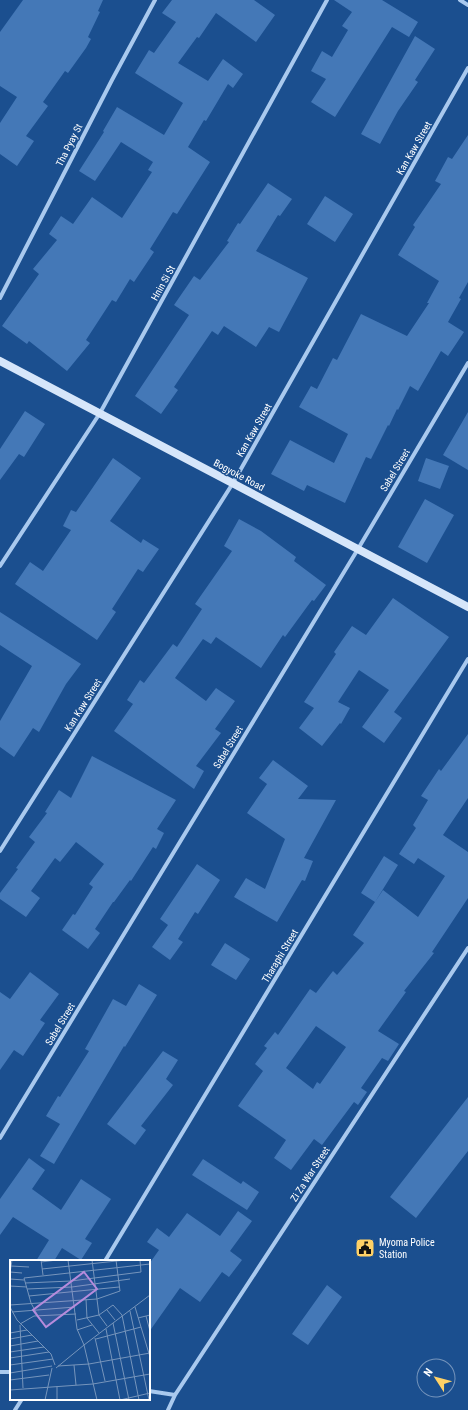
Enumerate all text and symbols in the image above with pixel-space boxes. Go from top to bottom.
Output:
street label: Kan Kaw Street [394,119,434,177]
street label: Tha Pyay St [54,122,84,168]
street label: Hnin Si St [149,264,177,302]
street label: Kan Kaw Street [234,401,274,459]
street label: Sabel Street [378,447,412,493]
street label: Bogyoke Road [212,457,266,493]
street label: Kan Kaw Street [62,677,104,733]
street label: Sabel Street [211,724,245,770]
street label: Tharaphi Street [260,927,300,985]
street label: Sabel Street [43,1001,77,1047]
street label: Zi Za War Street [288,1144,332,1203]
public building icon: Myoma Police Station [354,1237,376,1259]
place label: Myoma Police Station [379,1237,435,1260]
inset map [10,1260,150,1400]
north arrow [416,1358,456,1398]
text: N [421,1366,436,1379]

